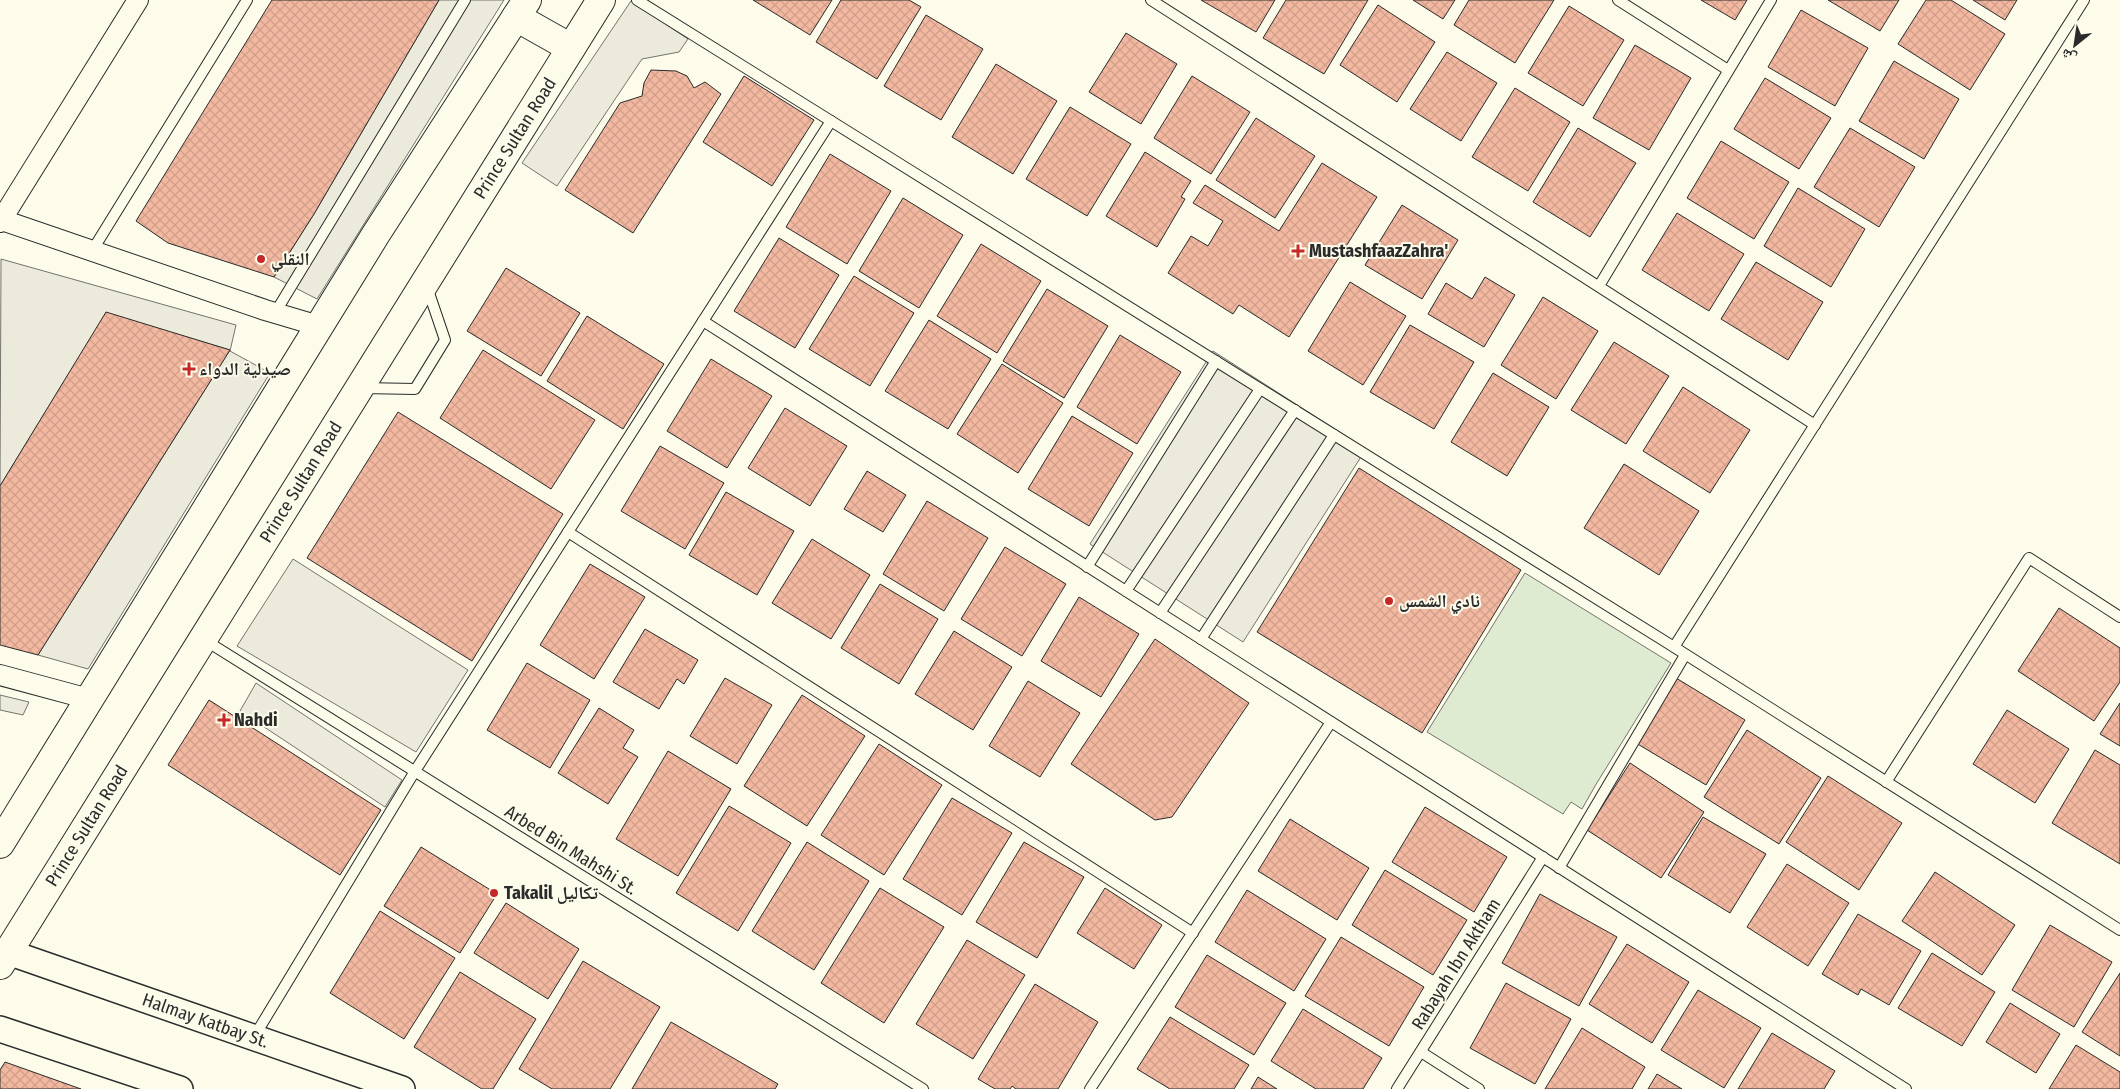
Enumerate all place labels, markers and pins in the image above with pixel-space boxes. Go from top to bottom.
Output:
place label: MustashfaazZahra' [1309,240,1448,262]
marker: MustashfaazZahra' [1291,244,1305,258]
place label: النقلي [271,248,310,273]
marker: النقلي [255,253,267,265]
place label: صيدلية الدواء [199,358,291,380]
marker: صيدلية الدواء [183,363,195,375]
place label: نادي الشمس [1399,590,1480,615]
marker: نادي الشمس [1383,595,1395,607]
place label: Nahdi [234,709,278,731]
marker: Nahdi [218,714,230,726]
place label: Takalil تكاليل [504,882,598,904]
marker: Takalil تكاليل [488,887,500,899]

